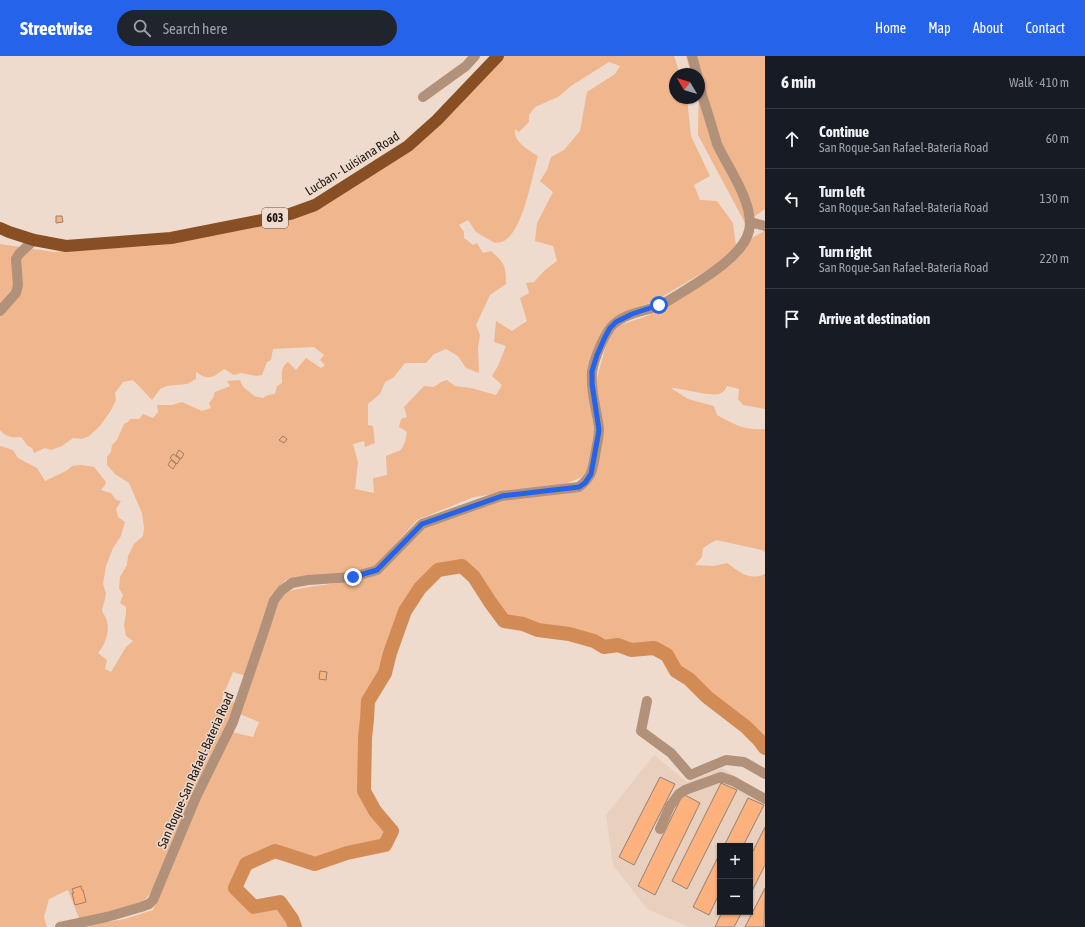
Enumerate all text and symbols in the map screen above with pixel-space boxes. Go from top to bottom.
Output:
search box [117,10,397,46]
text: Streetwise [20,17,93,39]
icon: search [131,17,153,39]
text: Search here [163,20,227,37]
text: Home [875,20,906,36]
text: Map [928,20,951,36]
text: About [973,20,1004,36]
text: Contact [1026,20,1065,36]
north arrow [669,68,705,104]
text: 6 min [781,72,816,92]
text: Walk · 410 m [1009,75,1069,90]
text: Continue [819,123,869,140]
street label: Lucban - Luisiana Road [302,128,402,198]
icon: ahead [781,128,803,150]
text: 60 m [1046,131,1069,146]
text: San Roque-San Rafael-Bateria Road [819,140,988,155]
text: Turn left [819,183,865,200]
icon: left [781,188,803,210]
text: 130 m [1040,191,1069,206]
text: San Roque-San Rafael-Bateria Road [819,200,988,215]
road number: 603 [262,208,288,228]
text: Turn right [819,243,872,260]
icon: right [781,248,803,270]
text: 220 m [1040,251,1069,266]
text: San Roque-San Rafael-Bateria Road [819,260,988,275]
route start [650,296,668,314]
icon: arrive [781,308,803,330]
text: Arrive at destination [819,310,930,327]
route end [344,568,362,586]
street label: San Roque-San Rafael-Bateria Road [154,690,237,851]
map controls [717,843,753,915]
button: + [717,843,753,879]
button: − [717,879,753,915]

